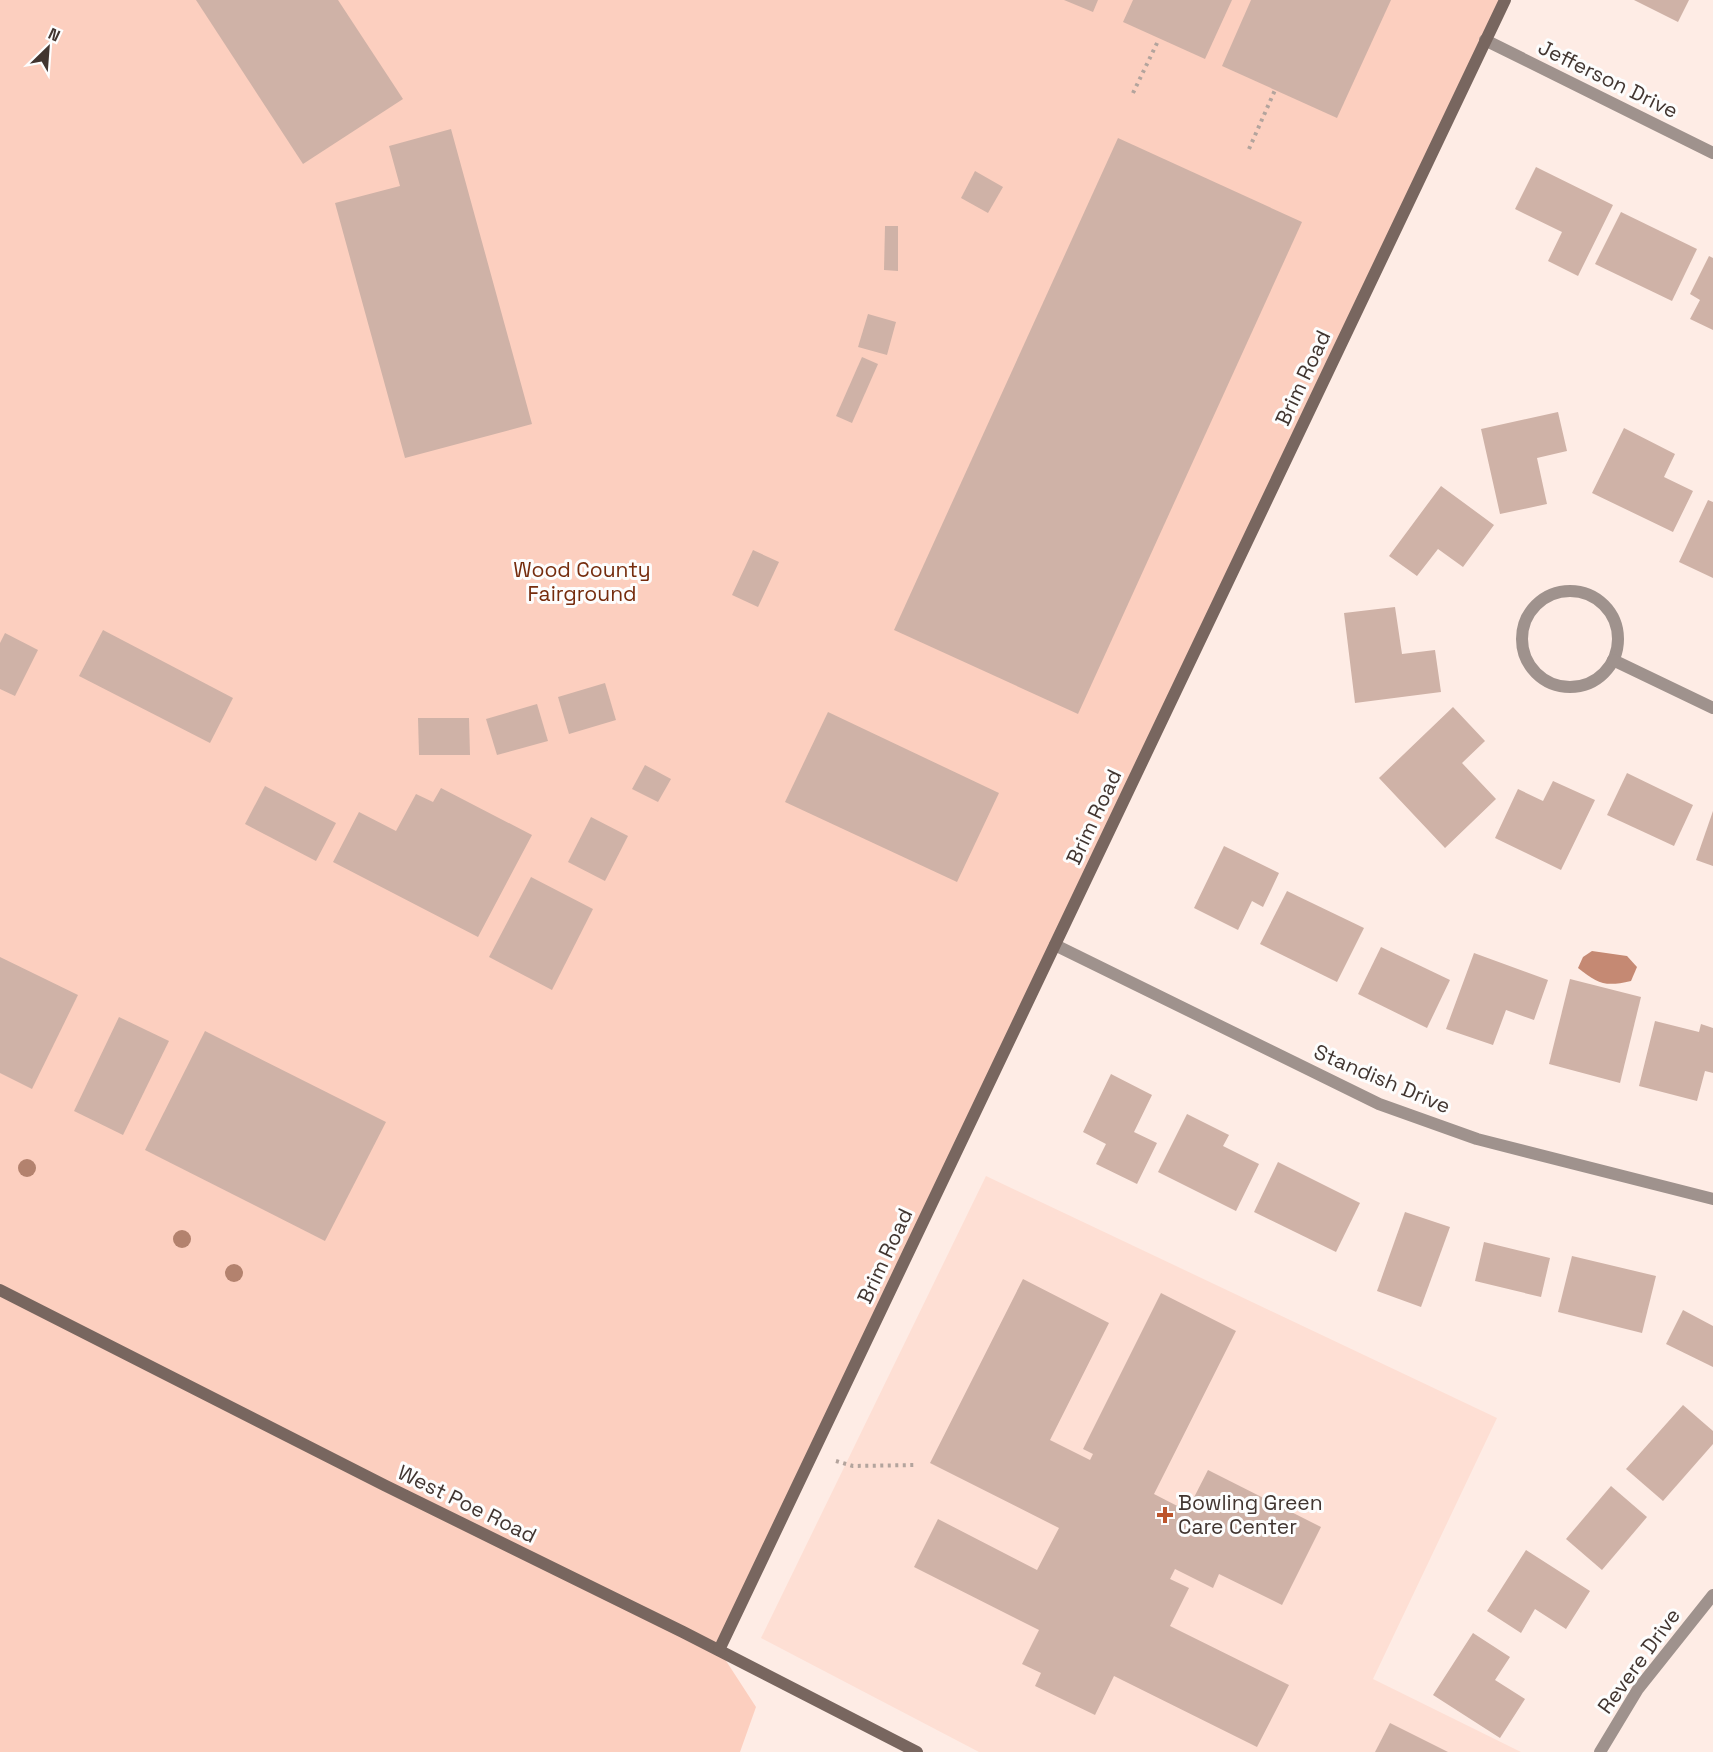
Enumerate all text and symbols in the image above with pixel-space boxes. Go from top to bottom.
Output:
north arrow [18,18,78,78]
text: N [45,23,63,47]
street label: Jefferson Drive [1534,33,1683,124]
street label: Brim Road [1269,326,1336,430]
park label: Wood County Fairground [513,556,651,607]
street label: Brim Road [1060,765,1127,869]
street label: Standish Drive [1310,1038,1455,1119]
street label: Brim Road [851,1204,918,1308]
street label: West Poe Road [393,1458,541,1549]
place label: Bowling Green Care Center [1178,1489,1323,1540]
marker: Bowling Green Care Center [1156,1506,1174,1524]
street label: Revere Drive [1591,1603,1686,1719]

